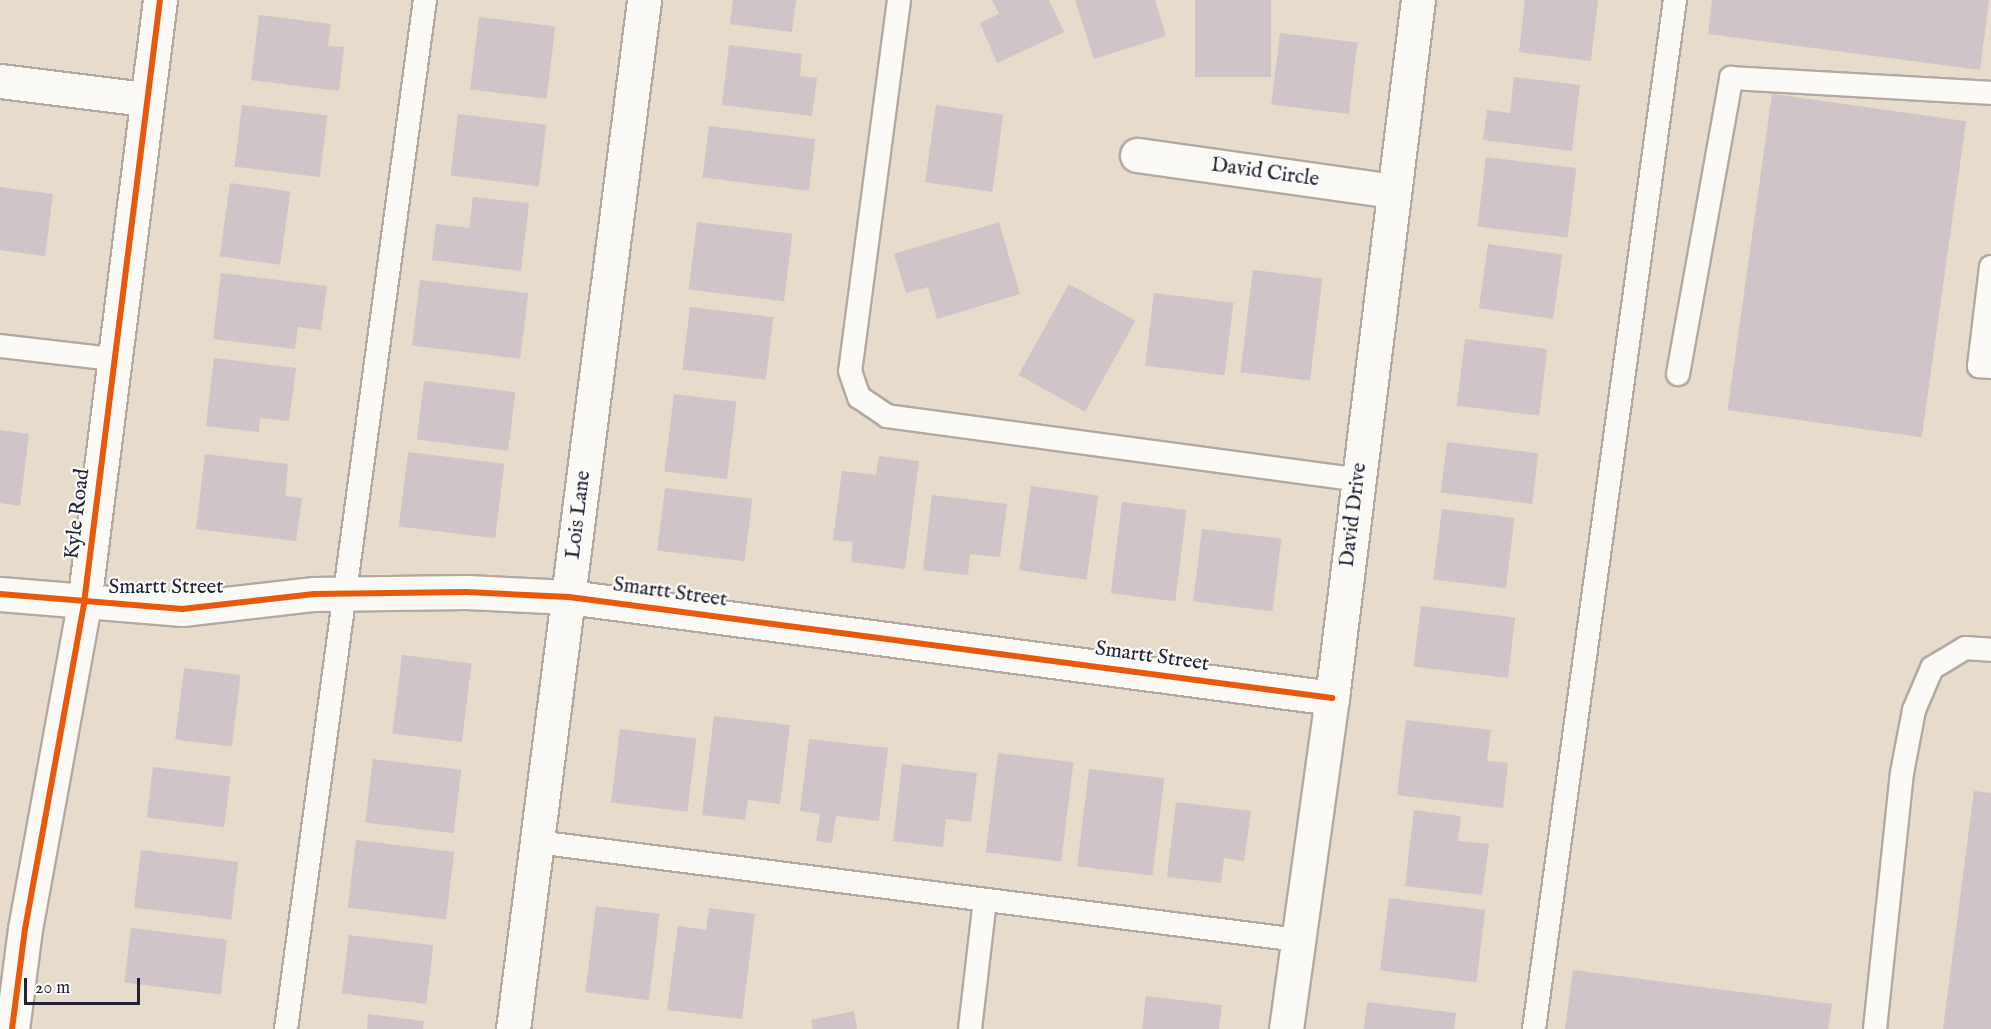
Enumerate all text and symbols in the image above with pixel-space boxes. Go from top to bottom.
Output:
street label: David Circle [1209,153,1321,193]
street label: David Drive [1335,461,1373,569]
street label: Kyle Road [60,467,96,561]
street label: Lois Lane [561,469,597,561]
street label: Smartt Street [611,573,729,613]
street label: Smartt Street [109,575,223,601]
street label: Smartt Street [1093,637,1211,677]
scale bar [27,966,142,1004]
text: 20 m [35,977,70,1000]

